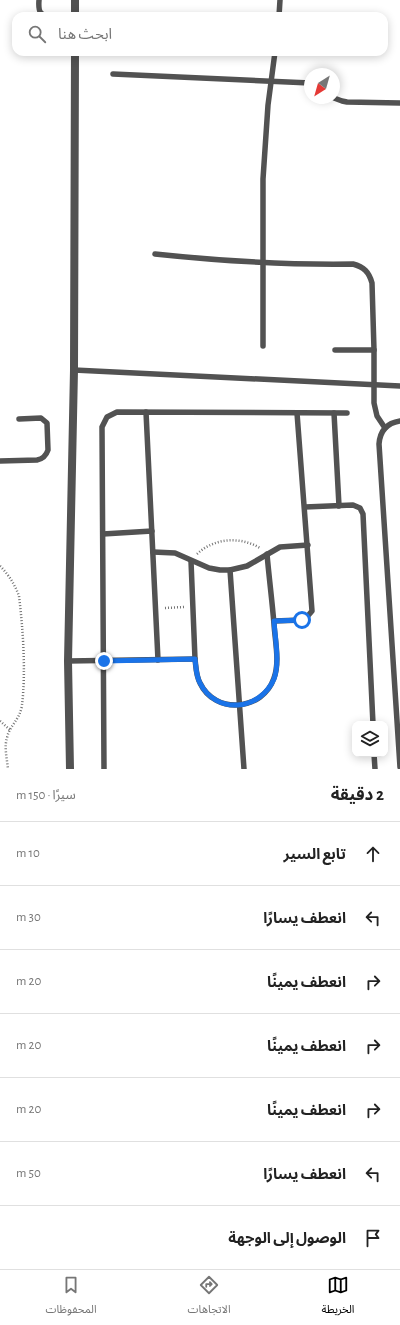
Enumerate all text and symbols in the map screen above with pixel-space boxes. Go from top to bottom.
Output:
search box [12,12,388,56]
icon: search [26,23,48,45]
text: ابحث هنا [58,27,112,42]
north arrow [304,68,340,104]
route start [293,611,311,629]
route end [95,652,113,670]
map controls [352,721,388,757]
button: layers [352,721,388,757]
text: 2 دقيقة [331,786,384,803]
text: سيرًا · 150 m [16,789,76,802]
icon: ahead [362,843,384,865]
text: 10 m [16,847,40,860]
text: تابع السير [284,847,346,862]
icon: left [362,907,384,929]
text: 30 m [16,911,41,924]
text: انعطف يسارًا [263,911,346,926]
icon: right [362,971,384,993]
text: 20 m [16,975,41,988]
text: انعطف يمينًا [267,975,346,990]
icon: right [362,1035,384,1057]
text: 20 m [16,1039,41,1052]
text: انعطف يمينًا [267,1039,346,1054]
icon: right [362,1099,384,1121]
text: 20 m [16,1103,41,1116]
text: انعطف يمينًا [267,1103,346,1118]
icon: left [362,1163,384,1185]
text: 50 m [16,1167,41,1180]
text: انعطف يسارًا [263,1167,346,1182]
icon: arrive [362,1227,384,1249]
text: الوصول إلى الوجهة [228,1231,346,1246]
tab: المحفوظات [46,1274,97,1321]
tab: الاتجاهات [188,1274,231,1321]
tab: الخريطة [322,1274,355,1321]

